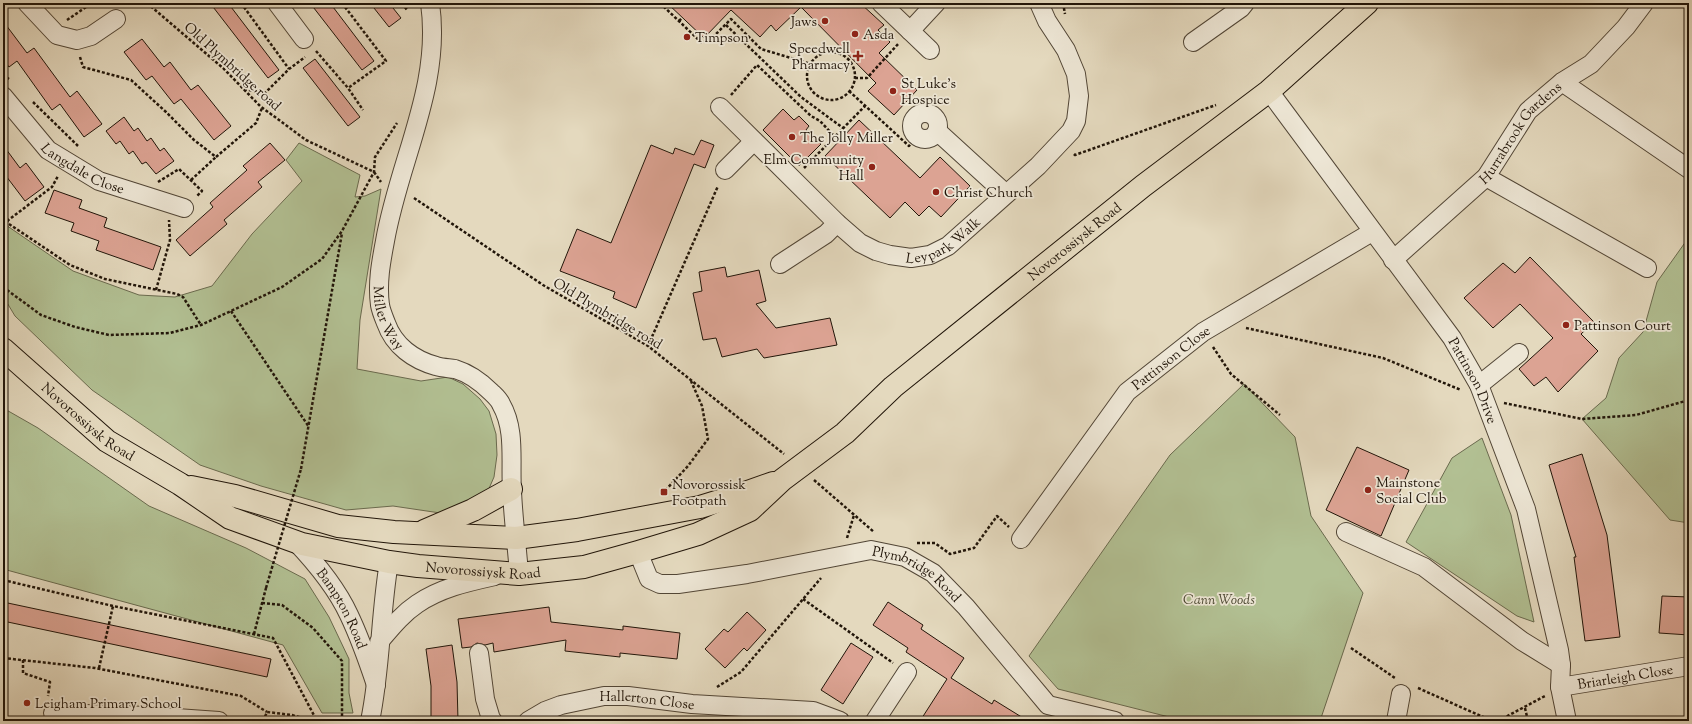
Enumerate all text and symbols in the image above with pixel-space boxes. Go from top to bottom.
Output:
place label: Jaws [790,13,817,33]
marker: Jaws [820,16,830,26]
street label: Old Plymbridge road [179,18,285,117]
place label: Asda [863,26,895,46]
place label: Timpson [695,29,749,49]
marker: Asda [850,29,860,39]
marker: Timpson [682,32,692,42]
place label: Speedwell Pharmacy [789,40,850,76]
marker: Speedwell Pharmacy [853,51,863,61]
place label: St Luke's Hospice [901,75,956,111]
street label: Hurrabrook Gardens [1476,78,1567,190]
marker: St Luke's Hospice [888,86,898,96]
place label: The Jolly Miller [800,129,894,149]
marker: The Jolly Miller [787,132,797,142]
street label: Langdale Close [35,140,126,200]
place label: Elm Community Hall [764,151,864,187]
marker: Elm Community Hall [867,162,877,172]
place label: Christ Church [944,184,1033,204]
marker: Christ Church [931,187,941,197]
street label: Novorossiysk Road [1024,199,1127,287]
street label: Leypark Walk [904,213,986,270]
street label: Old Plymbridge road [548,274,666,355]
street label: Miller Way [367,286,407,356]
place label: Pattinson Court [1574,317,1671,337]
marker: Pattinson Court [1561,320,1571,330]
street label: Pattinson Close [1128,322,1215,396]
street label: Pattinson Drive [1442,335,1501,427]
street label: Novorossiysk Road [36,379,138,467]
place label: Mainstone Social Club [1376,474,1447,510]
place label: Novorossisk Footpath [672,476,746,512]
marker: Mainstone Social Club [1363,485,1373,495]
marker: Novorossisk Footpath [659,487,669,497]
street label: Plymbridge Road [870,542,965,608]
street label: Novorossiysk Road [425,559,542,586]
street label: Bampton Road [311,565,371,652]
park label: Cann Woods [1183,591,1255,611]
street label: Briarleigh Close [1576,661,1675,696]
street label: Hallerton Close [599,688,696,716]
place label: Leigham Primary School [35,695,182,715]
marker: Leigham Primary School [22,698,32,708]

